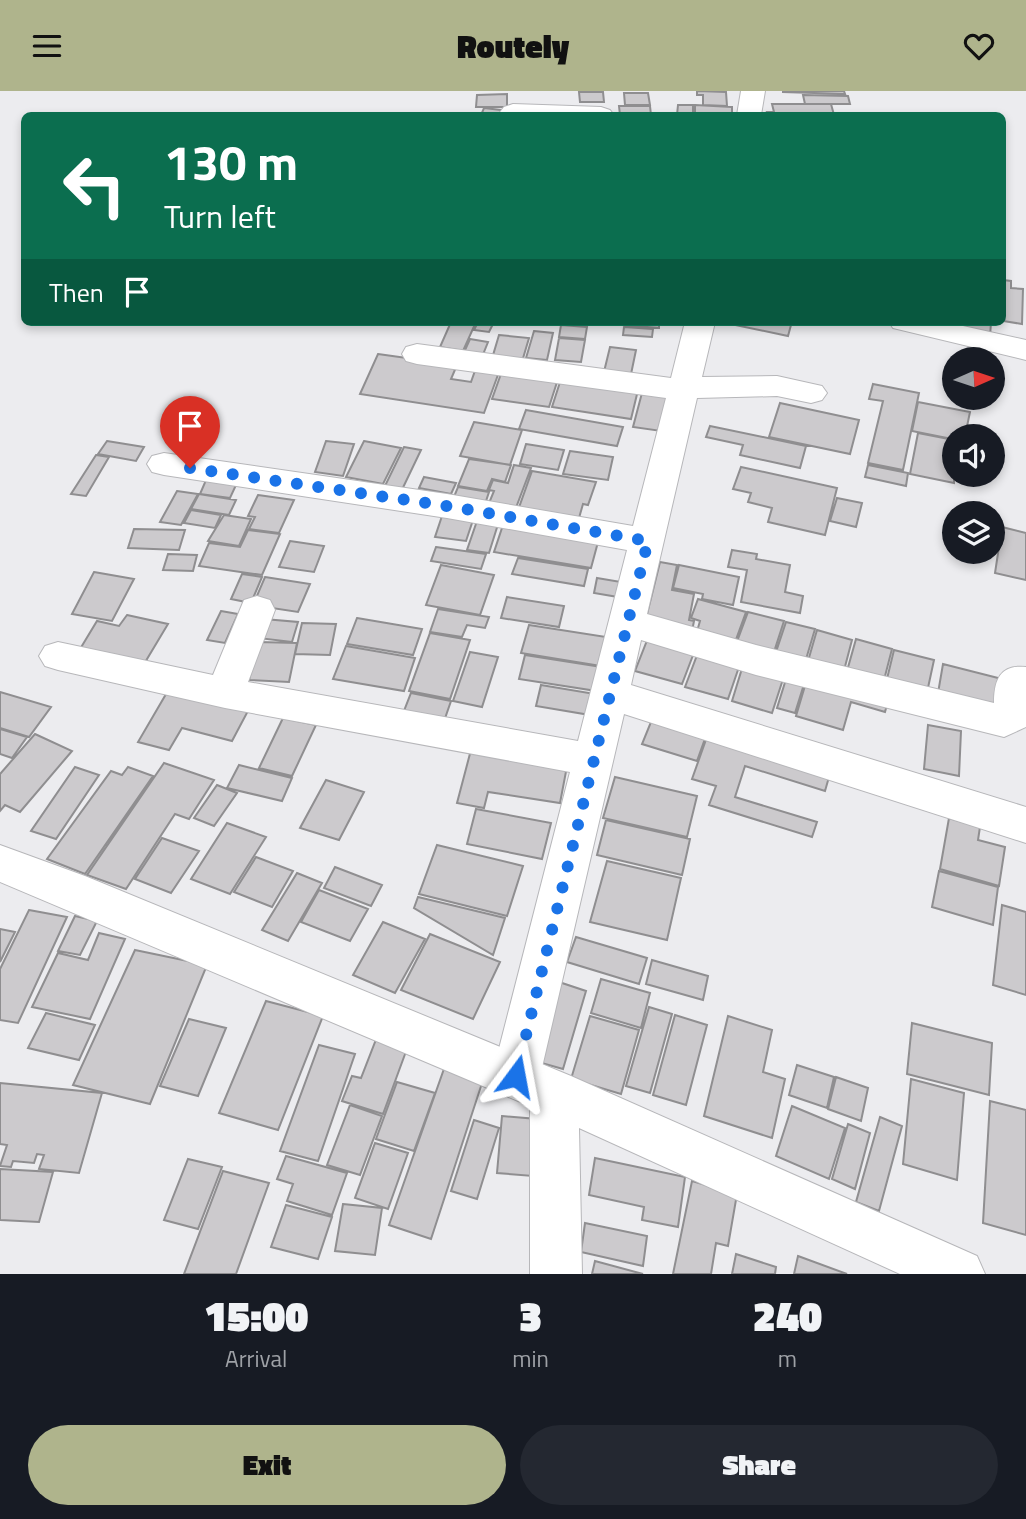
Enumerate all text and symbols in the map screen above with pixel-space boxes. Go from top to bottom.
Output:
text: Routely [457,22,569,70]
icon: menu [28,27,66,65]
icon: heart [960,27,998,65]
text: 130 m [164,124,298,199]
icon: left [49,140,140,231]
text: Turn left [164,192,276,240]
text: Then [49,273,104,312]
icon: arrive [118,273,156,311]
north arrow [942,347,1004,409]
map controls [942,347,1005,564]
pin [160,396,220,468]
icon: arrive [171,407,209,445]
button: sound [942,424,1005,487]
button: layers [942,501,1005,564]
position arrow [479,1039,553,1113]
text: 15:00 [204,1283,308,1347]
text: 3 [519,1283,542,1347]
text: 240 [753,1283,822,1347]
text: Arrival [225,1341,287,1376]
text: min [512,1341,549,1376]
text: m [778,1341,797,1376]
button: Exit [28,1425,506,1505]
button: Share [520,1425,998,1505]

